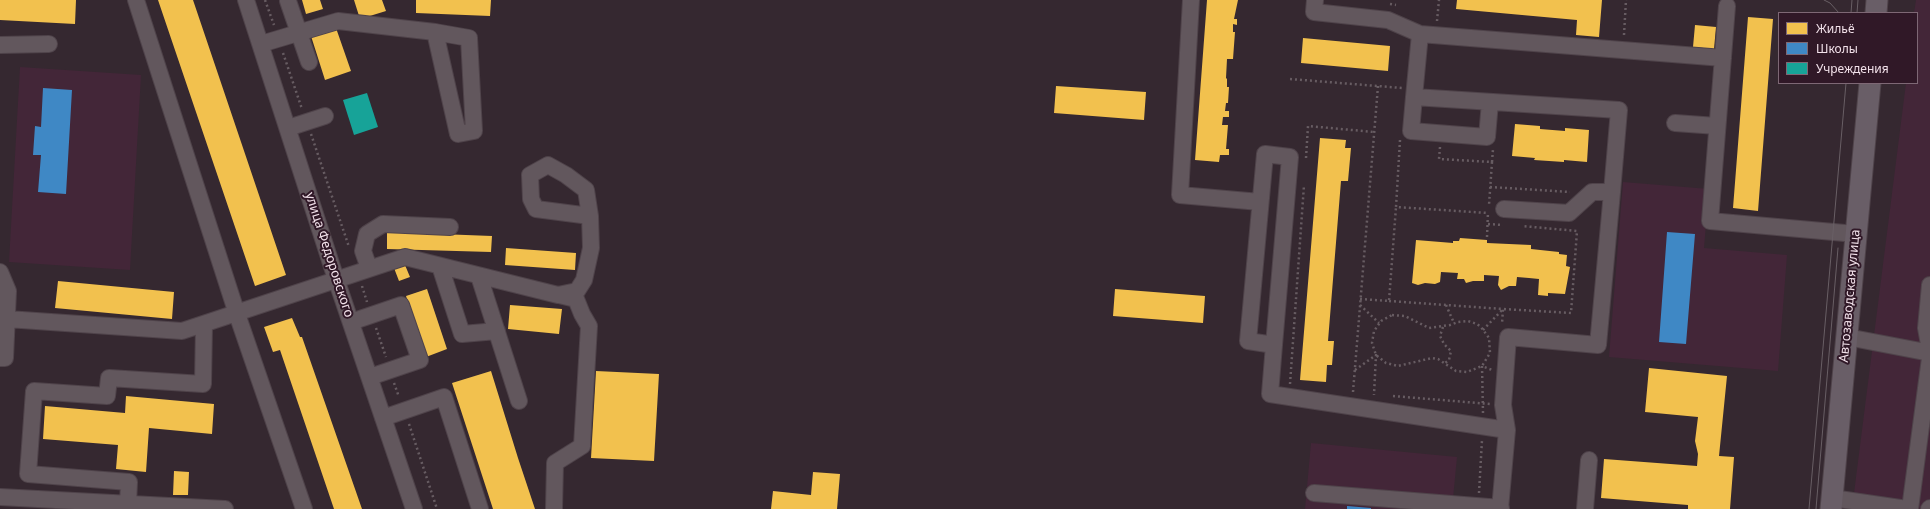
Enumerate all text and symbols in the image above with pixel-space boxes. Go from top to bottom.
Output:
legend [1778,12,1918,84]
text: Жильё [1816,20,1855,37]
text: Школы [1816,40,1858,57]
text: Учреждения [1816,60,1889,77]
street label: улица Федоровского [301,191,357,319]
street label: Автозаводская улица [1836,229,1864,363]

